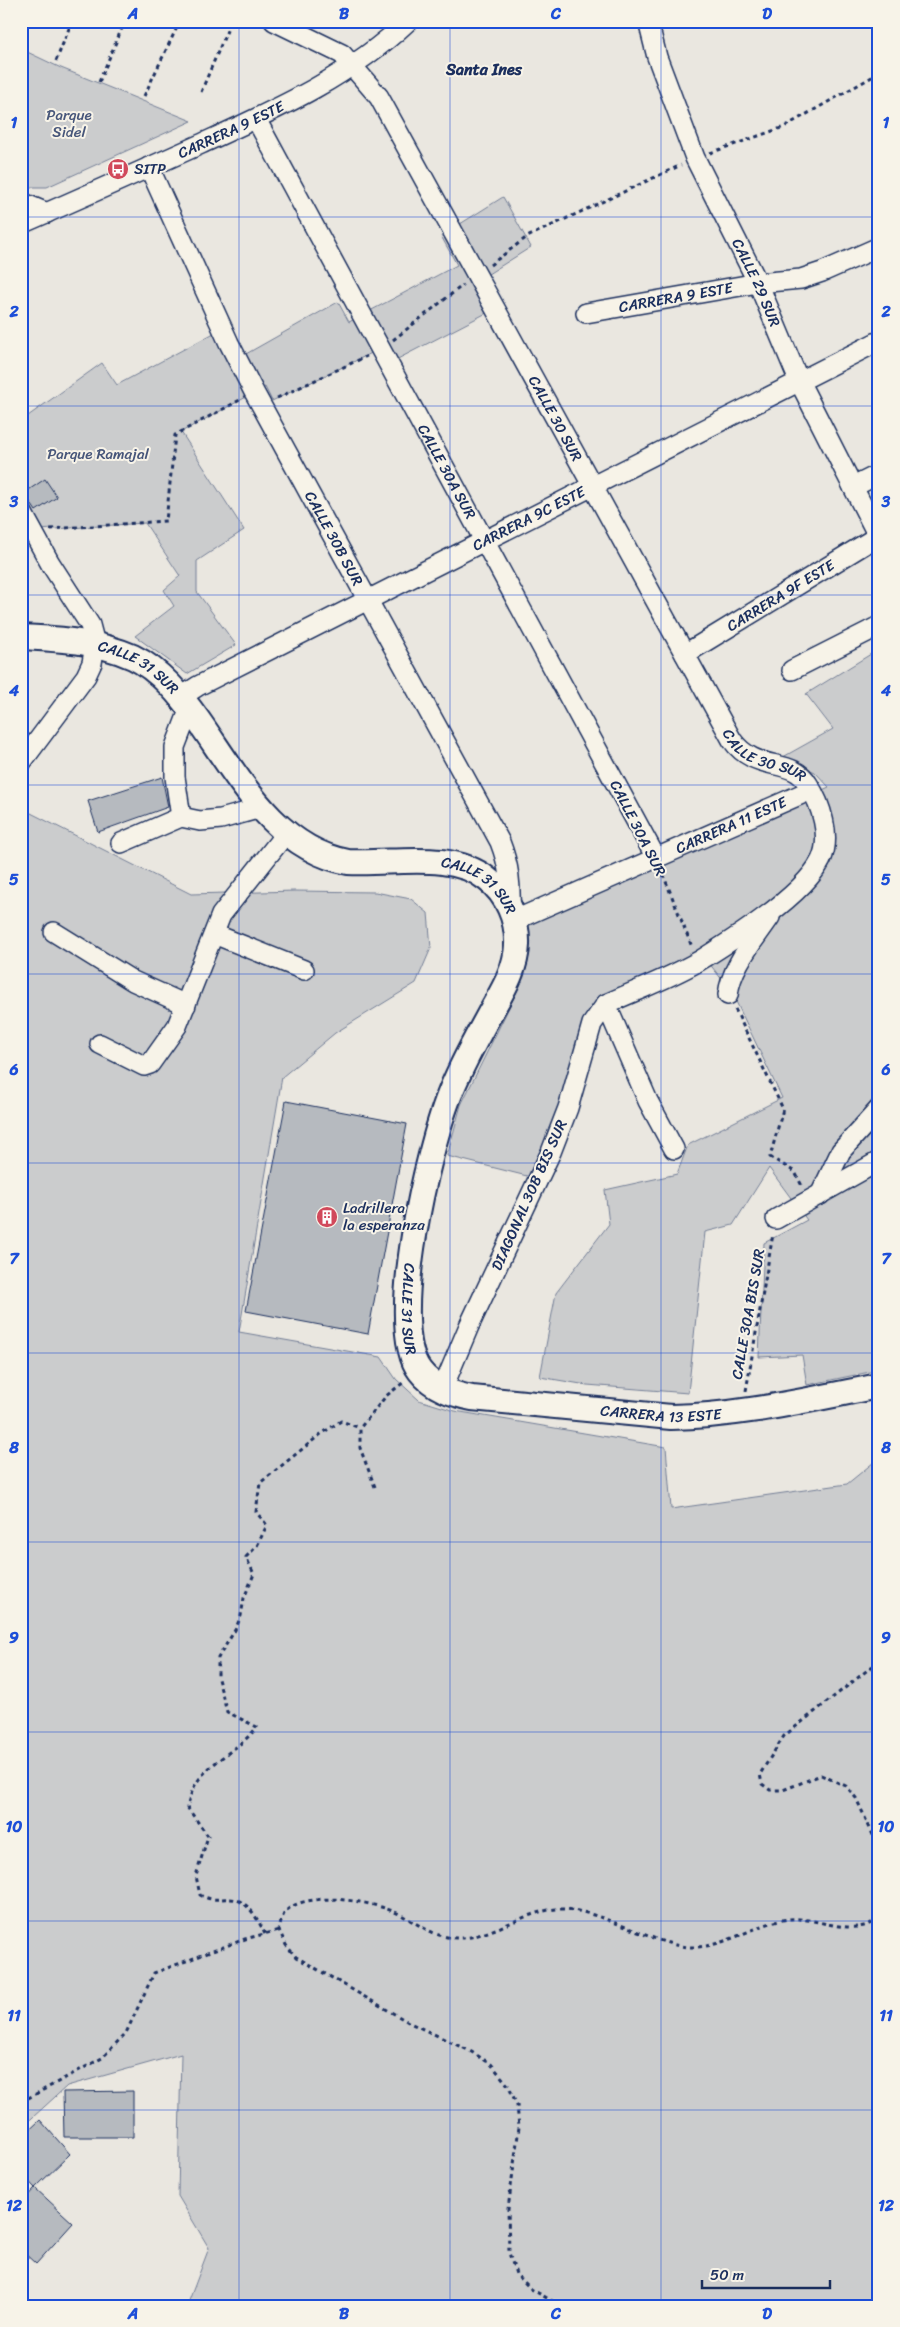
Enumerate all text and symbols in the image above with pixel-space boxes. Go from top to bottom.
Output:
text: A [127,0,138,28]
text: B [339,0,350,28]
text: C [550,0,562,28]
text: D [762,0,772,28]
district label: Santa Ines [445,55,523,84]
street label: CARRERA 9 ESTE [173,93,290,166]
park label: Parque Sidel [46,102,92,145]
text: 1 [11,108,18,137]
text: 1 [883,108,890,137]
place label: SITP [134,156,166,182]
bus stop icon: SITP [106,157,130,181]
street label: CALLE 29 SUR [725,234,788,331]
street label: CARRERA 9 ESTE [617,274,736,320]
text: 2 [8,297,19,326]
text: 2 [880,297,891,326]
street label: CALLE 30 SUR [521,371,590,466]
street label: CALLE 30A SUR [410,419,483,524]
park label: Parque Ramajal [47,441,150,467]
street label: CARRERA 9C ESTE [468,478,591,558]
street label: CALLE 30B SUR [297,486,370,590]
text: 3 [9,487,19,516]
text: 3 [881,487,891,516]
street label: CARRERA 9F ESTE [721,552,841,639]
street label: CALLE 31 SUR [95,633,186,700]
text: 4 [8,676,19,705]
text: 4 [880,676,891,705]
street label: CALLE 30 SUR [715,724,813,788]
street label: CALLE 30A SUR [603,775,673,881]
street label: CARRERA 11 ESTE [671,789,792,861]
street label: CALLE 31 SUR [440,849,524,918]
text: 5 [9,865,19,894]
text: 5 [881,865,891,894]
text: 6 [8,1055,19,1084]
text: 6 [880,1055,891,1084]
street label: DIAGONAL 30B BIS SUR [484,1115,574,1275]
place label: Ladrillera la esperanza [343,1195,425,1238]
building icon: Ladrillera la esperanza [315,1205,339,1229]
text: 7 [9,1244,20,1273]
text: 7 [881,1244,892,1273]
street label: CALLE 30A BIS SUR [724,1247,772,1381]
street label: CALLE 31 SUR [394,1262,424,1358]
street label: CARRERA 13 ESTE [599,1397,724,1430]
text: 8 [8,1433,19,1462]
text: 8 [880,1433,891,1462]
text: 9 [9,1623,19,1652]
text: 9 [881,1623,891,1652]
text: 10 [6,1812,22,1841]
text: 10 [878,1812,894,1841]
text: 11 [7,2001,21,2030]
text: 11 [879,2001,893,2030]
text: 12 [6,2191,23,2220]
text: 12 [878,2191,895,2220]
scale bar [702,2257,830,2289]
text: 50 m [710,2262,745,2288]
text: A [127,2299,138,2327]
text: B [339,2299,350,2327]
text: C [550,2299,562,2327]
text: D [762,2299,772,2327]

